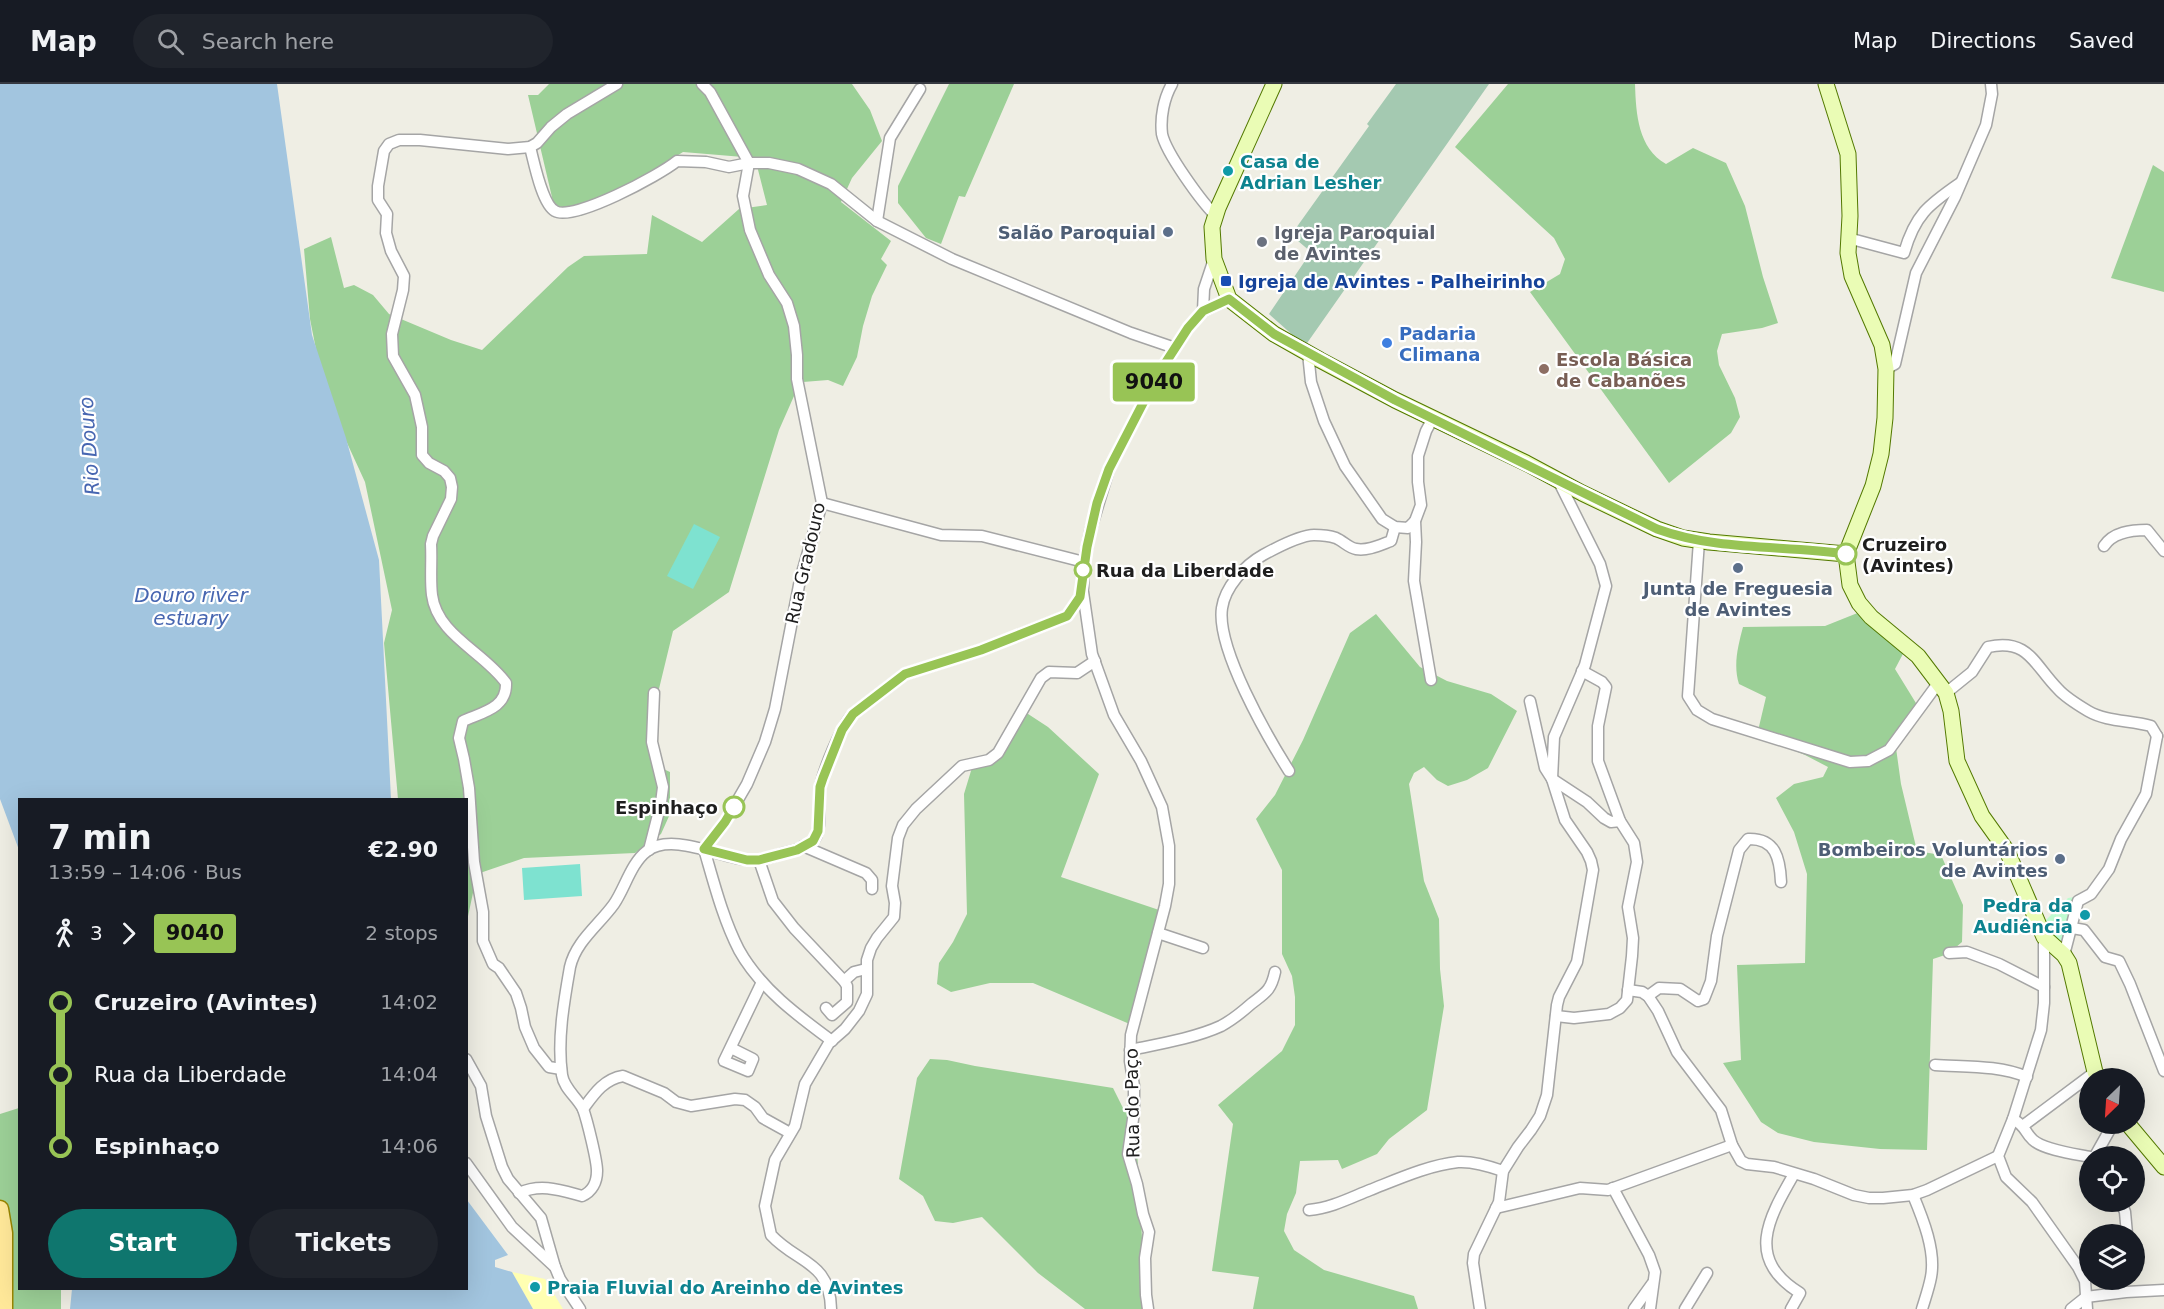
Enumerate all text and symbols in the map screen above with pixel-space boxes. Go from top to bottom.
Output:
search box [133,14,553,68]
text: Map [30,25,97,58]
icon: search [154,25,187,58]
text: Search here [202,29,334,54]
text: Map [1853,29,1897,53]
text: Directions [1930,29,2036,53]
text: Saved [2069,29,2134,53]
place label: Casa de Adrian Lesher [1240,151,1382,193]
marker: Casa de Adrian Lesher [1221,164,1235,178]
place label: Salão Paroquial [998,222,1156,243]
place label: Igreja Paroquial de Avintes [1274,222,1436,264]
marker: Salão Paroquial [1161,225,1175,239]
marker: Igreja Paroquial de Avintes [1255,235,1269,249]
place label: Igreja de Avintes - Palheirinho [1238,271,1545,292]
marker: Igreja de Avintes - Palheirinho [1219,274,1233,288]
place label: Padaria Climana [1399,323,1480,365]
marker: Padaria Climana [1380,336,1394,350]
place label: Escola Básica de Cabanões [1556,349,1692,391]
line badge: 9040 [1112,362,1196,402]
marker: Escola Básica de Cabanões [1537,362,1551,376]
text: 9040 [1125,370,1183,394]
water label: Rio Douro [74,396,104,496]
street label: Rua Gradouro [781,500,829,626]
place label: Cruzeiro (Avintes) [1862,534,1954,576]
marker: Cruzeiro (Avintes) [1835,543,1857,565]
place label: Rua da Liberdade [1096,560,1274,581]
marker: Rua da Liberdade [1074,561,1092,579]
marker: Junta de Freguesia de Avintes [1731,561,1745,575]
place label: Junta de Freguesia de Avintes [1641,578,1833,620]
water label: Douro river estuary [134,583,249,630]
marker: Espinhaço [723,796,745,818]
place label: Espinhaço [615,797,718,818]
text: 7 min [48,818,152,857]
text: €2.90 [368,837,438,862]
place label: Bombeiros Voluntários de Avintes [1818,839,2048,881]
marker: Bombeiros Voluntários de Avintes [2053,852,2067,866]
text: 13:59 – 14:06 · Bus [48,860,242,884]
place label: Pedra da Audiência [1973,895,2073,937]
marker: Pedra da Audiência [2078,908,2092,922]
icon: walk [48,917,81,950]
icon: forward [112,917,145,950]
text: 3 [90,921,103,945]
text: 9040 [166,921,224,945]
text: 2 stops [365,921,438,945]
text: Cruzeiro (Avintes) [94,990,318,1015]
text: 14:02 [380,990,438,1014]
street label: Rua do Paço [1121,1048,1143,1158]
text: Rua da Liberdade [94,1062,287,1087]
text: 14:04 [380,1062,438,1086]
north arrow [2079,1068,2145,1134]
map controls [2079,1068,2145,1290]
text: Espinhaço [94,1134,220,1159]
text: 14:06 [380,1134,438,1158]
button: locate [2079,1146,2145,1212]
button: Start [48,1209,237,1278]
button: Tickets [249,1209,438,1278]
button: layers [2079,1224,2145,1290]
place label: Praia Fluvial do Areinho de Avintes [547,1277,903,1298]
marker: Praia Fluvial do Areinho de Avintes [528,1280,542,1294]

